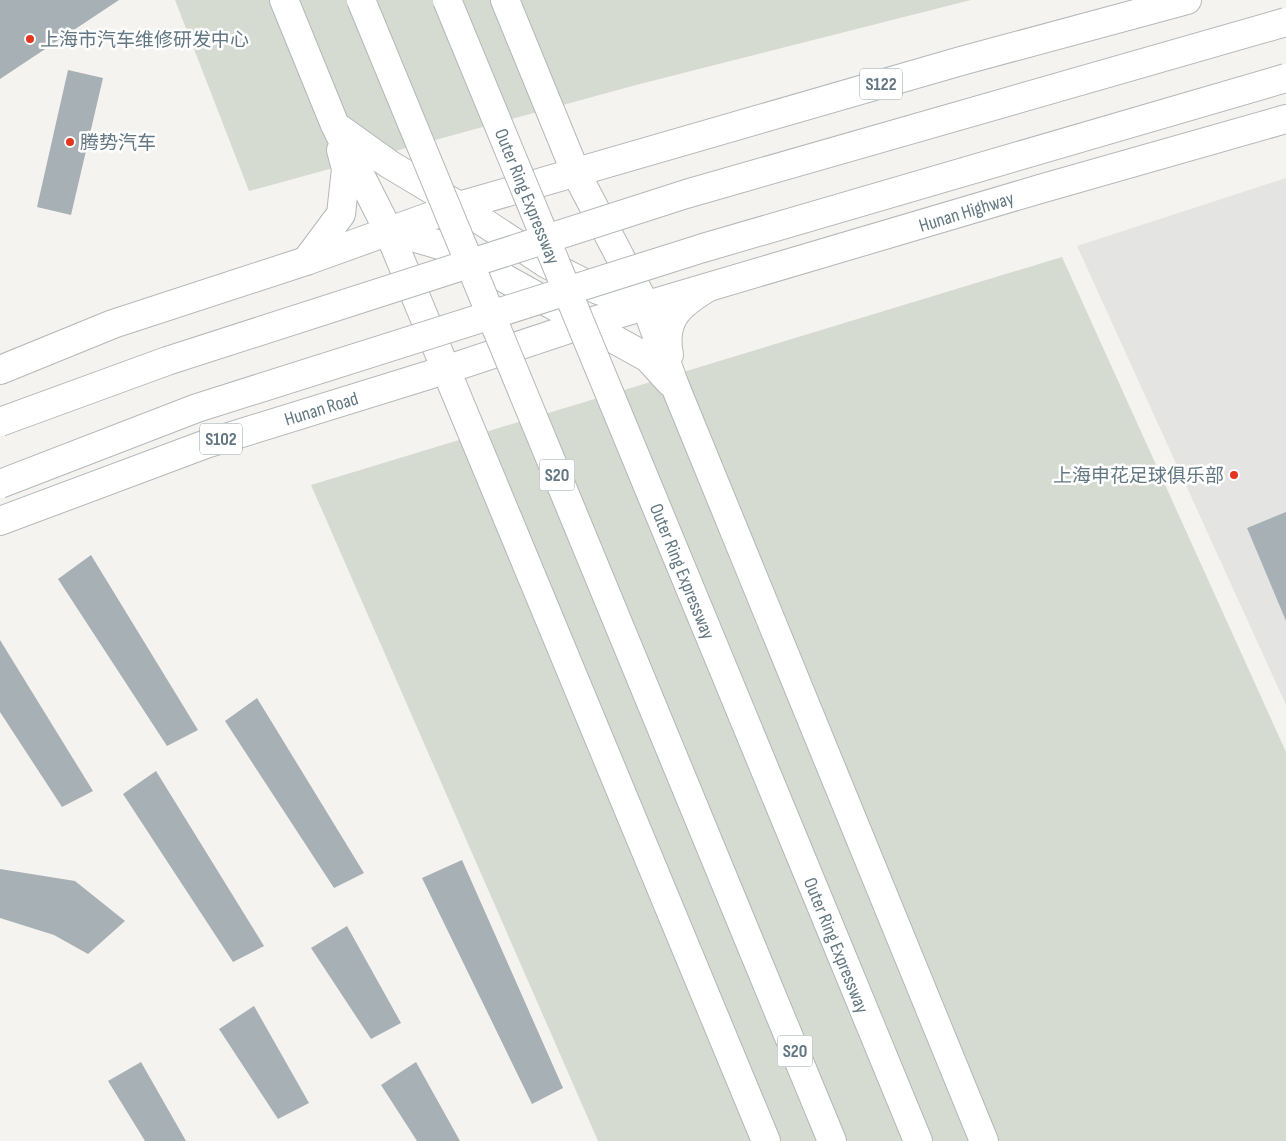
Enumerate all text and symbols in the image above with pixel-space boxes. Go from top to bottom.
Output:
place label: 上海市汽车维修研发中心 [40,29,249,52]
marker: 上海市汽车维修研发中心 [24,33,36,45]
road number: S122 [860,68,902,100]
street label: Outer Ring Expressway [489,125,565,268]
place label: 腾势汽车 [80,132,156,155]
marker: 腾势汽车 [64,136,76,148]
street label: Hunan Highway [916,187,1017,238]
street label: Hunan Road [282,387,361,432]
road number: S102 [200,424,242,454]
road number: S20 [540,460,574,490]
place label: 上海申花足球俱乐部 [1053,465,1224,488]
marker: 上海申花足球俱乐部 [1228,469,1240,481]
street label: Outer Ring Expressway [644,500,720,643]
street label: Outer Ring Expressway [798,874,874,1017]
road number: S20 [778,1036,812,1066]

